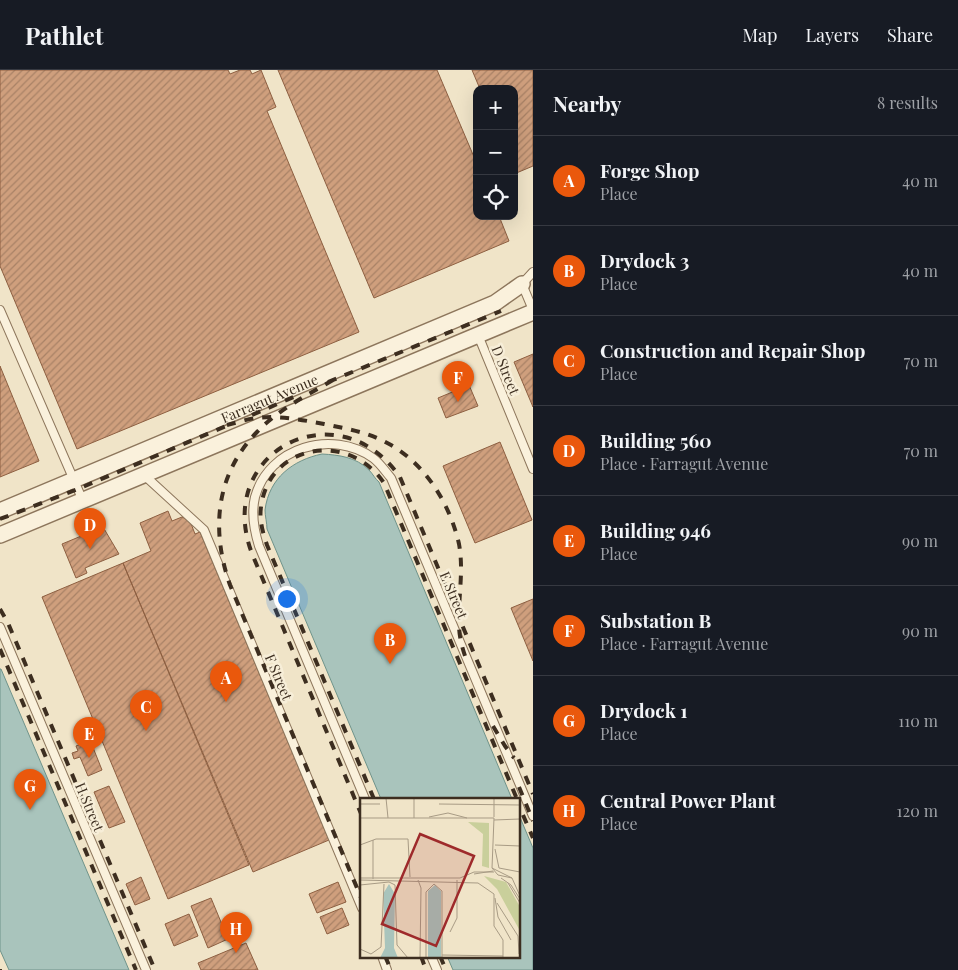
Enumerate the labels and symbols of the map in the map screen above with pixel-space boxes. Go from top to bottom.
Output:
street label: D Street [488,343,525,398]
pin: F [442,361,474,402]
street label: Farragut Avenue [218,369,321,427]
pin: D [74,508,106,549]
street label: E Street [436,568,473,622]
your location [274,586,300,612]
pin: B [374,623,406,664]
street label: F Street [261,651,298,704]
pin: A [210,661,242,702]
pin: C [130,690,162,731]
pin: E [73,717,105,758]
pin: G [14,769,46,810]
street label: H Street [71,779,109,835]
inset map [360,798,520,958]
pin: H [220,912,252,953]

